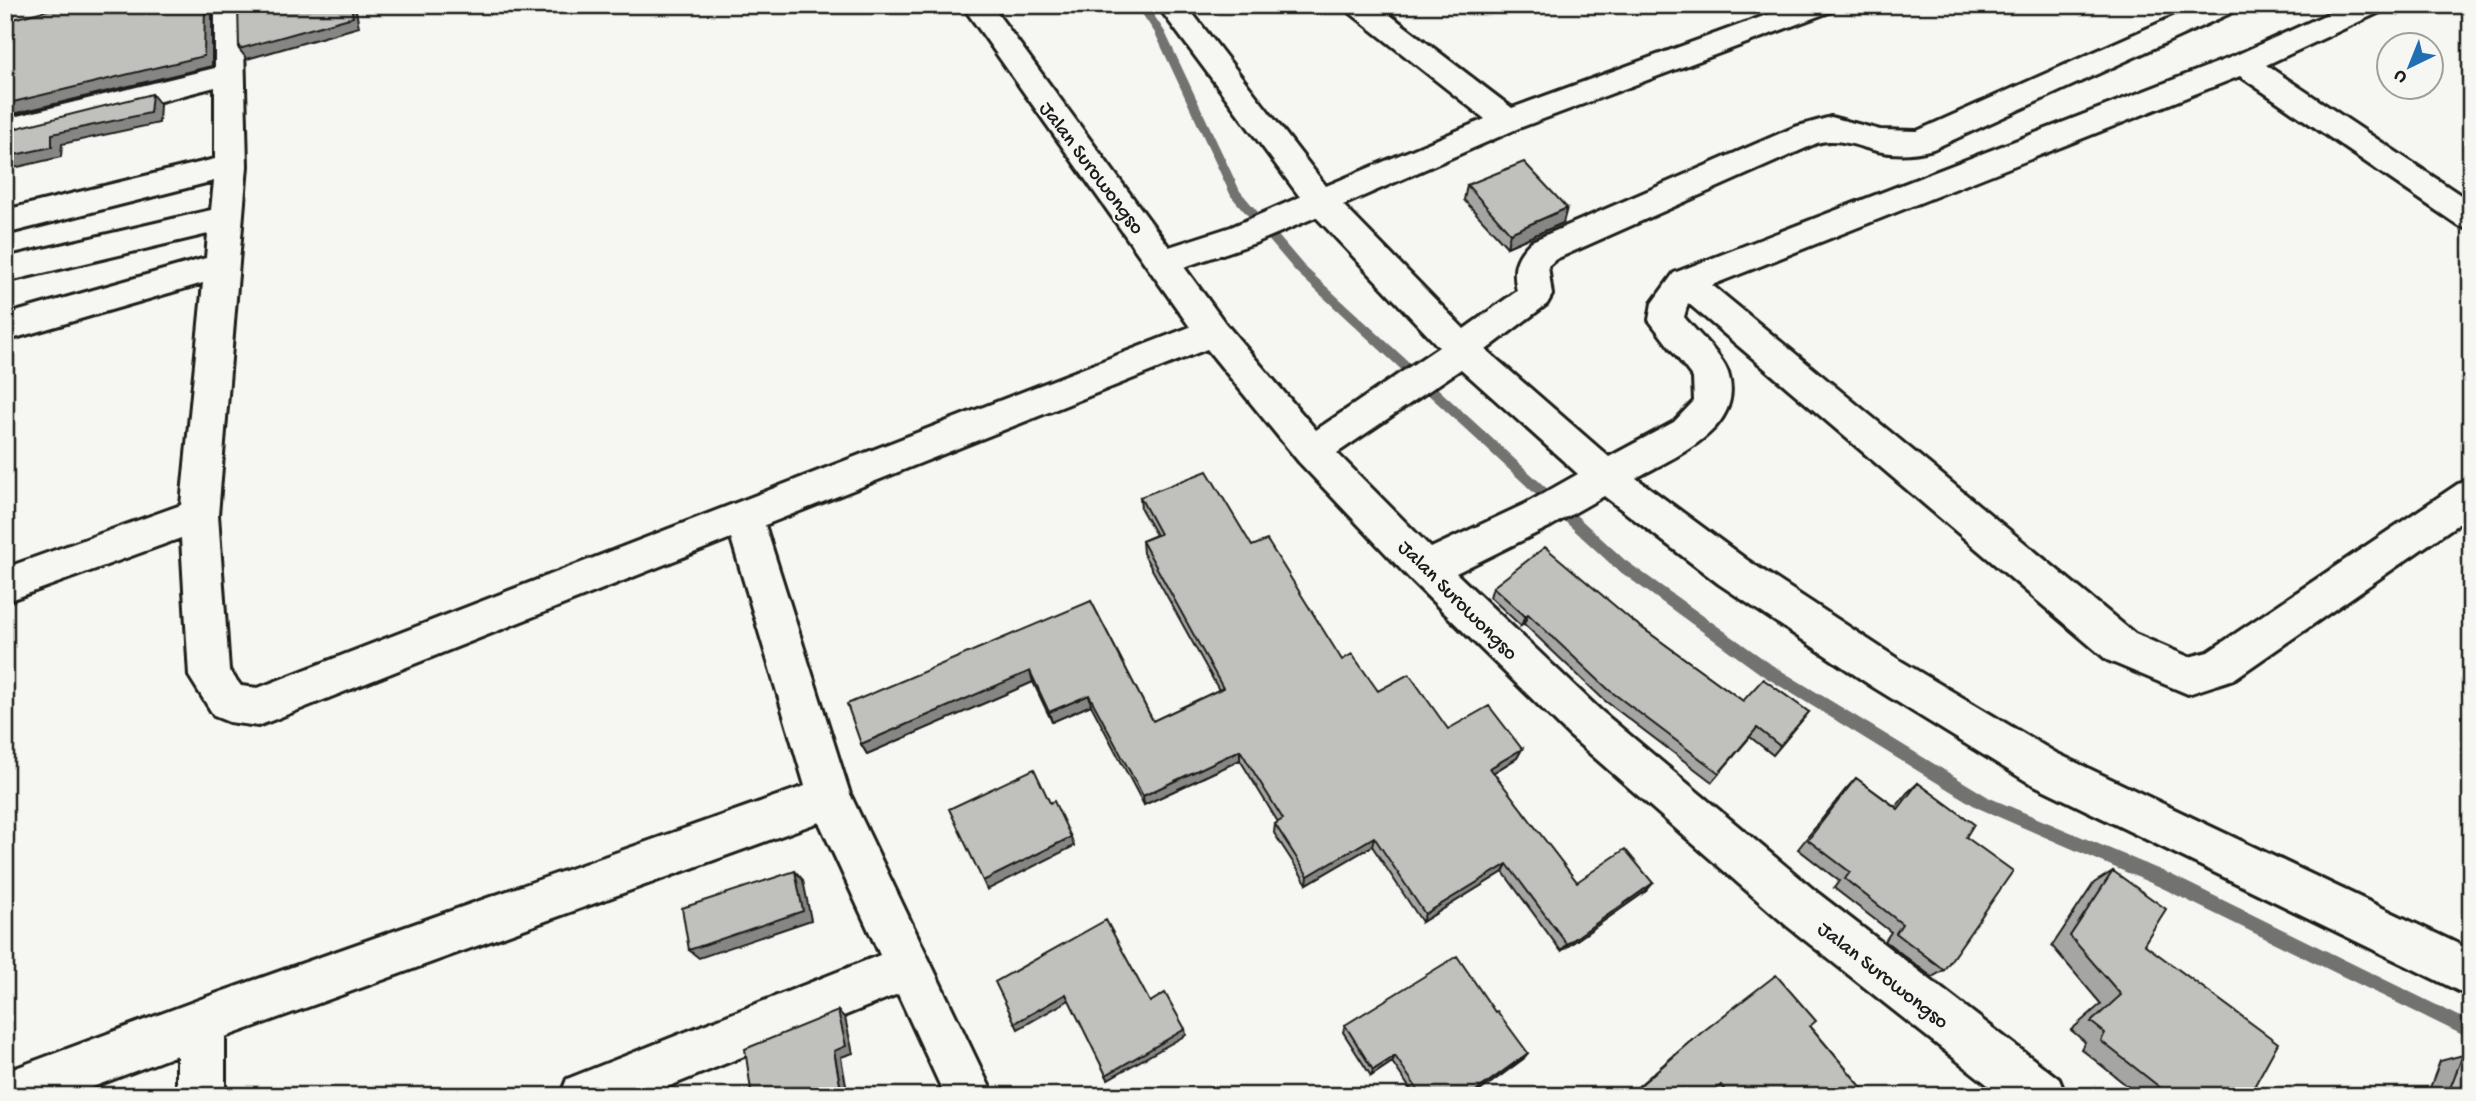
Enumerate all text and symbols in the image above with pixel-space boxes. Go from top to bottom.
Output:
north arrow [2374,32,2444,102]
text: U [2389,64,2413,88]
street label: Jalan Surowongso [1032,98,1148,240]
street label: Jalan Surowongso [1391,536,1522,667]
street label: Jalan Surowongso [1811,918,1953,1036]

